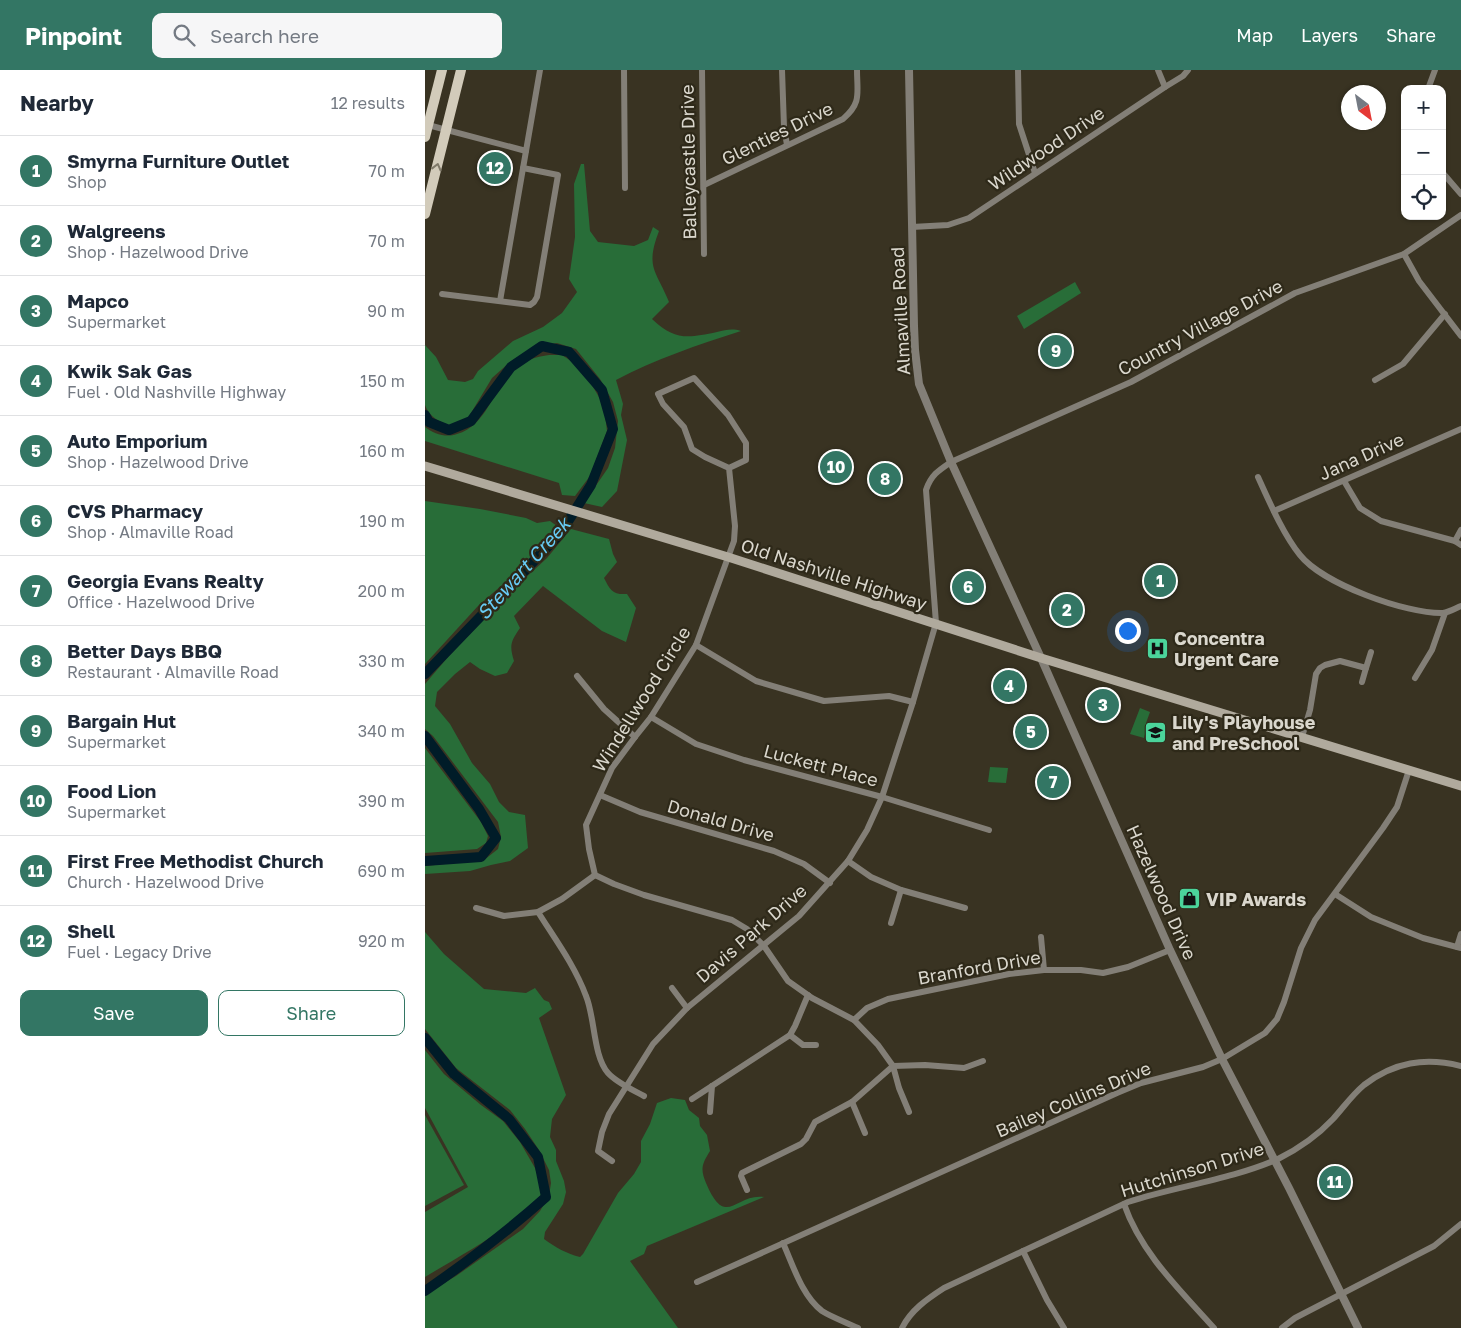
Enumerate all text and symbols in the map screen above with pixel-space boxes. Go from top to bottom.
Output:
search box [152,13,502,58]
text: Pinpoint [25,21,122,50]
icon: search [170,21,198,49]
text: Search here [210,24,319,47]
text: Map [1236,24,1273,46]
text: Layers [1301,24,1358,46]
text: Share [1386,24,1436,46]
street label: Balleycastle Drive [676,84,700,240]
north arrow [1341,85,1386,130]
map controls [1401,85,1446,220]
button: + [1401,85,1446,130]
text: Nearby [20,90,94,116]
text: 12 results [331,93,405,113]
street label: Glenties Drive [718,97,836,169]
street label: Wildwood Drive [984,101,1108,195]
button: − [1401,130,1446,175]
text: Smyrna Furniture Outlet [67,149,289,172]
pin: 12 [479,149,511,187]
text: 1 [32,161,40,181]
text: 70 m [368,161,405,181]
one-way arrow [431,162,442,171]
text: Shop [67,172,107,192]
button: locate [1401,175,1446,220]
text: Walgreens [67,219,166,242]
text: 2 [31,231,41,251]
text: 70 m [368,231,405,251]
text: Shop · Hazelwood Drive [67,242,248,262]
street label: Almaville Road [886,246,914,376]
street label: Country Village Drive [1114,274,1286,380]
text: Mapco [67,289,129,312]
text: 3 [31,301,41,321]
text: 90 m [367,301,405,321]
text: Supermarket [67,312,166,332]
pin: 9 [1040,332,1072,370]
text: Kwik Sak Gas [67,359,192,382]
text: 4 [31,371,41,391]
text: 150 m [360,371,405,391]
text: Fuel · Old Nashville Highway [67,382,286,402]
street label: Jana Drive [1315,428,1407,484]
text: Auto Emporium [67,429,207,452]
text: 5 [31,441,41,461]
text: 160 m [359,441,405,461]
pin: 10 [820,448,852,486]
text: Shop · Hazelwood Drive [67,452,248,472]
pin: 8 [869,460,901,498]
text: CVS Pharmacy [67,499,203,522]
text: 6 [31,511,41,531]
text: 190 m [359,511,405,531]
water label: Stewart Creek [471,511,576,624]
text: Shop · Almaville Road [67,522,234,542]
street label: Old Nashville Highway [738,534,930,614]
pin: 1 [1144,562,1176,600]
pin: 6 [952,568,984,606]
text: Georgia Evans Realty [67,569,264,592]
text: 7 [32,581,40,601]
text: 200 m [358,581,405,601]
pin: 2 [1051,591,1083,629]
text: Office · Hazelwood Drive [67,592,255,612]
your location [1115,618,1141,644]
street label: Windellwood Circle [587,622,695,776]
place label: Concentra Urgent Care [1174,627,1279,670]
hospital icon: Concentra Urgent Care [1146,636,1170,660]
text: Better Days BBQ [67,639,222,662]
text: 8 [31,651,41,671]
text: 330 m [358,651,405,671]
text: Restaurant · Almaville Road [67,662,279,682]
pin: 4 [993,667,1025,705]
pin: 3 [1087,686,1119,724]
text: Bargain Hut [67,709,176,732]
place label: Lily's Playhouse and PreSchool [1172,711,1316,754]
pin: 5 [1015,713,1047,751]
school or university icon: Lily's Playhouse and PreSchool [1144,720,1168,744]
text: 9 [31,721,41,741]
text: 340 m [358,721,405,741]
text: Supermarket [67,732,166,752]
street label: Luckett Place [761,739,881,791]
pin: 7 [1037,763,1069,801]
text: Food Lion [67,779,156,802]
text: 10 [27,791,45,811]
text: 390 m [358,791,405,811]
street label: Donald Drive [665,794,777,846]
text: Supermarket [67,802,166,822]
street label: Hazelwood Drive [1122,821,1202,963]
text: First Free Methodist Church [67,849,324,872]
text: 11 [28,861,44,881]
text: 690 m [358,861,405,881]
text: Church · Hazelwood Drive [67,872,264,892]
street label: Davis Park Drive [691,879,811,987]
shop icon: VIP Awards [1178,887,1202,911]
place label: VIP Awards [1206,888,1306,910]
text: Shell [67,919,115,942]
text: 12 [27,931,45,951]
text: 920 m [358,931,405,951]
text: Fuel · Legacy Drive [67,942,212,962]
street label: Branford Drive [916,945,1042,989]
button: Save [20,990,208,1036]
button: Share [218,990,405,1036]
street label: Bailey Collins Drive [992,1056,1154,1142]
street label: Hutchinson Drive [1118,1137,1266,1201]
pin: 11 [1319,1163,1351,1201]

